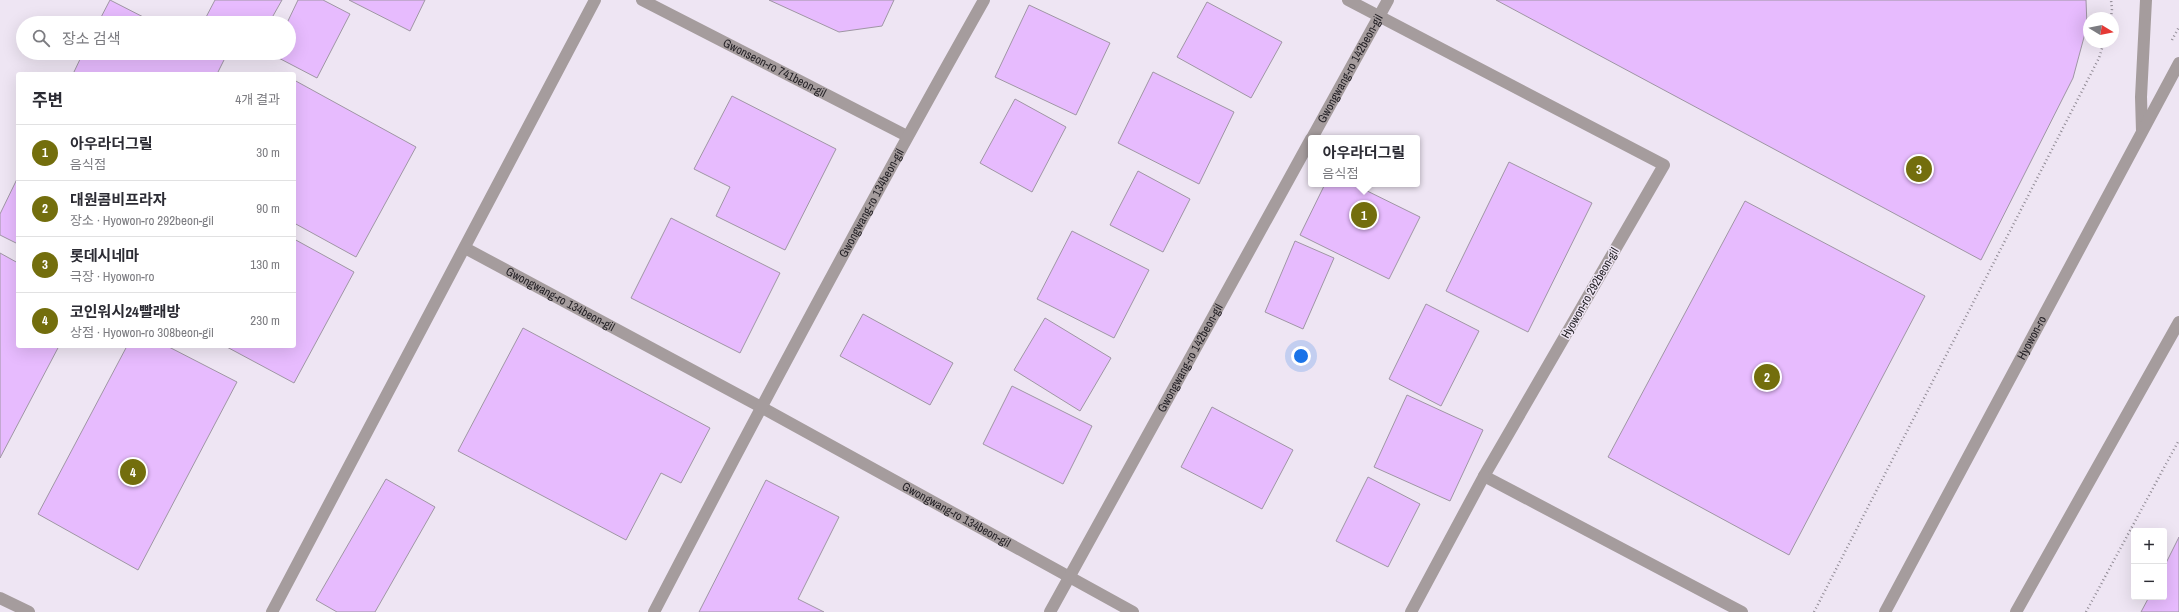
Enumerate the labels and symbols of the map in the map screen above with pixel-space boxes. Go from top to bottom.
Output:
street label: Gwongwang-ro 142beon-gil [1314,12,1386,126]
north arrow [2083,12,2119,48]
street label: Gwonseon-ro 741beon-gil [720,35,829,101]
street label: Gwongwang-ro 134beon-gil [835,146,908,260]
pin: 3 [1906,154,1932,184]
pin: 1 [1351,200,1377,230]
street label: Hyowon-ro 292beon-gil [1558,245,1622,341]
street label: Gwongwang-ro 134beon-gil [503,263,618,335]
street label: Gwongwang-ro 142beon-gil [1154,301,1227,415]
street label: Hyowon-ro [2014,313,2050,363]
your location [1291,346,1311,366]
pin: 2 [1754,362,1780,392]
pin: 4 [120,457,146,487]
street label: Gwongwang-ro 134beon-gil [899,478,1013,551]

